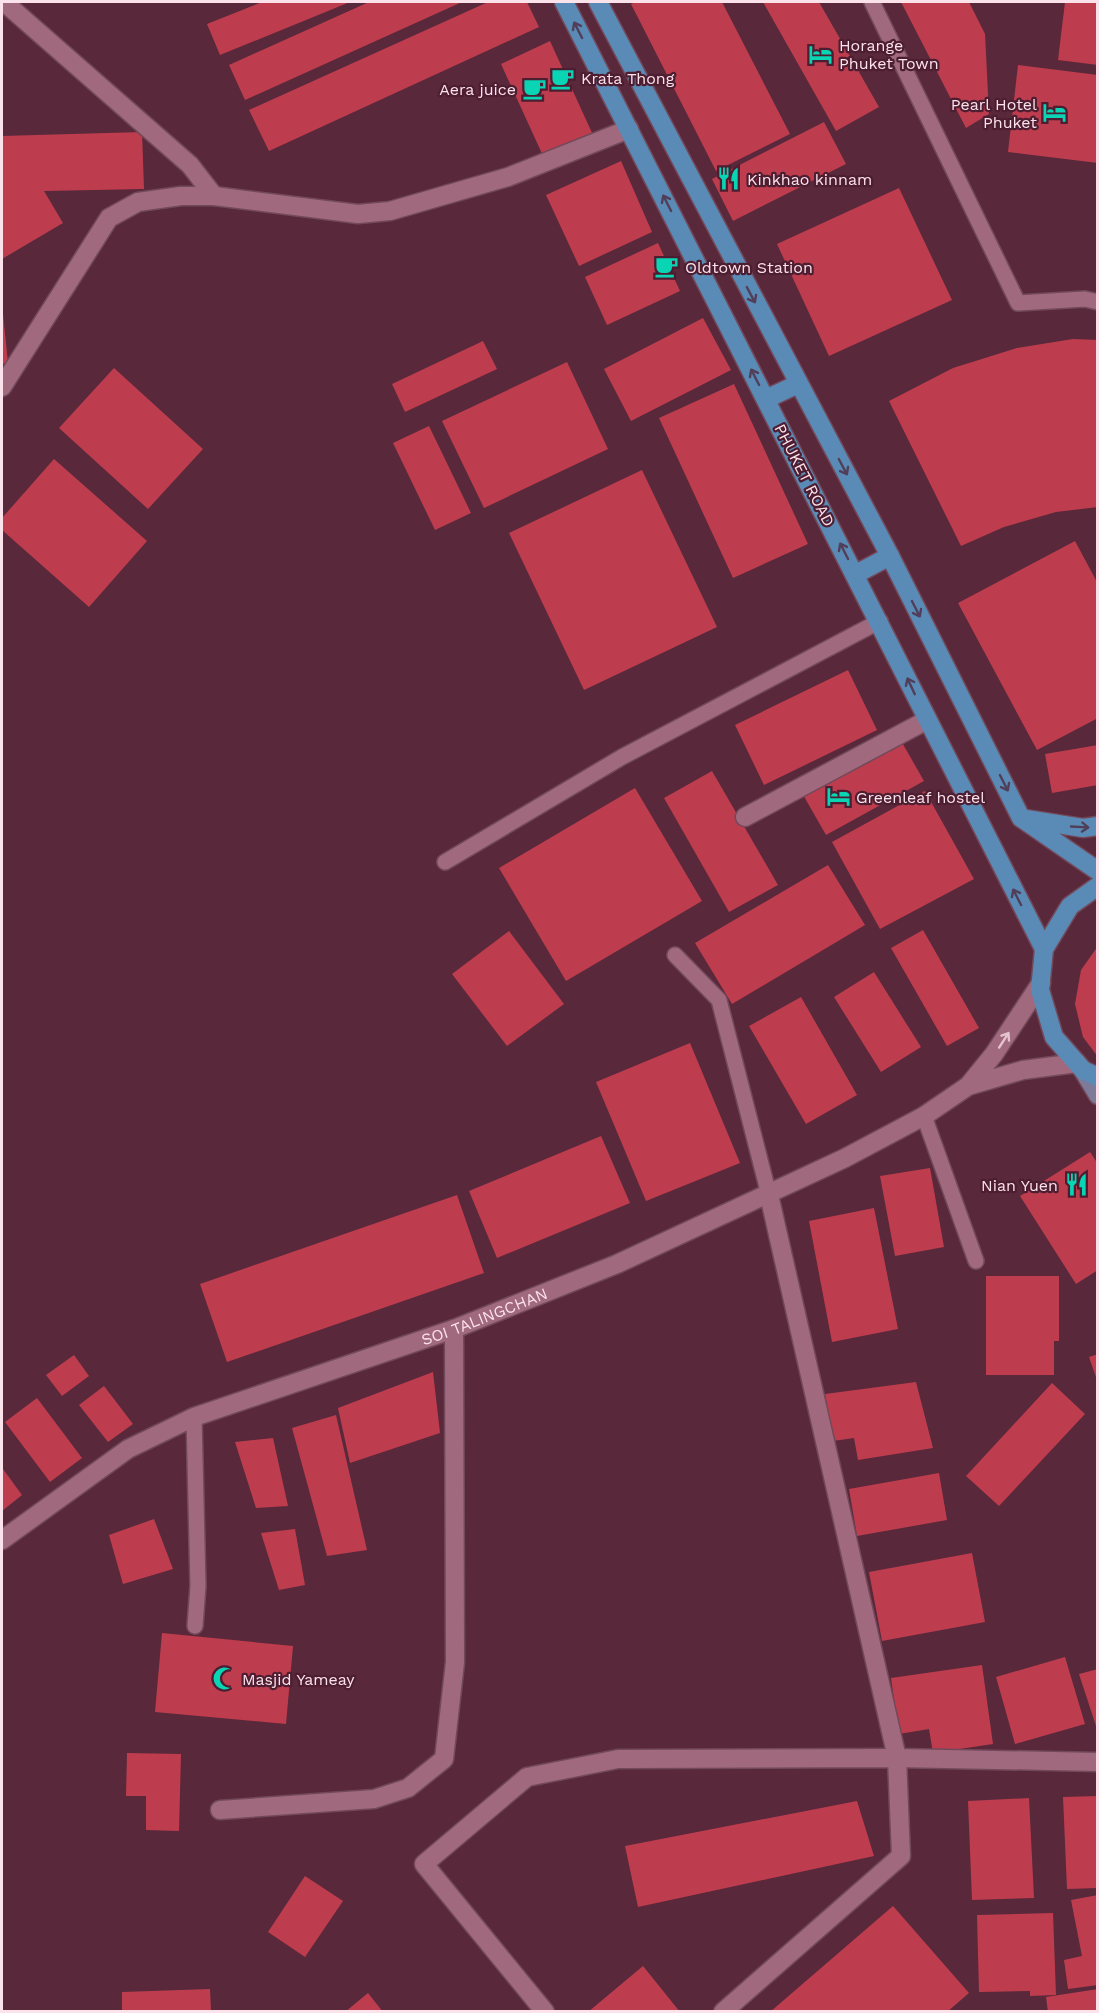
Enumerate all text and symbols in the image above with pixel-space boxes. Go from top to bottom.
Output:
one-way arrow [571,21,583,39]
place label: Horange Phuket Town [839,36,939,73]
hotel icon: Horange Phuket Town [808,41,834,67]
cafe icon: Krata Thong [550,65,576,91]
place label: Krata Thong [581,69,675,88]
cafe icon: Aera juice [521,76,547,102]
place label: Aera juice [439,80,516,99]
place label: Pearl Hotel Phuket [951,95,1037,132]
hotel icon: Pearl Hotel Phuket [1042,100,1068,126]
restaurant icon: Kinkhao kinnam [716,166,742,192]
place label: Kinkhao kinnam [747,170,872,189]
one-way arrow [660,195,672,213]
cafe icon: Oldtown Station [654,254,680,280]
place label: Oldtown Station [685,258,813,277]
one-way arrow [746,286,757,304]
one-way arrow [749,369,761,386]
street label: PHUKET ROAD [771,421,839,530]
one-way arrow [838,458,849,476]
one-way arrow [838,542,849,560]
one-way arrow [911,599,923,617]
one-way arrow [904,677,916,695]
one-way arrow [998,774,1010,792]
hotel icon: Greenleaf hostel [825,784,851,810]
place label: Greenleaf hostel [856,788,985,807]
one-way arrow [1070,821,1090,832]
one-way arrow [1011,889,1023,907]
one-way arrow [997,1031,1010,1048]
restaurant icon: Nian Yuen [1063,1172,1089,1198]
place label: Nian Yuen [981,1176,1058,1195]
street label: SOI TALINGCHAN [419,1284,550,1349]
mosque icon: Masjid Yameay [211,1666,237,1692]
place label: Masjid Yameay [242,1670,355,1689]

